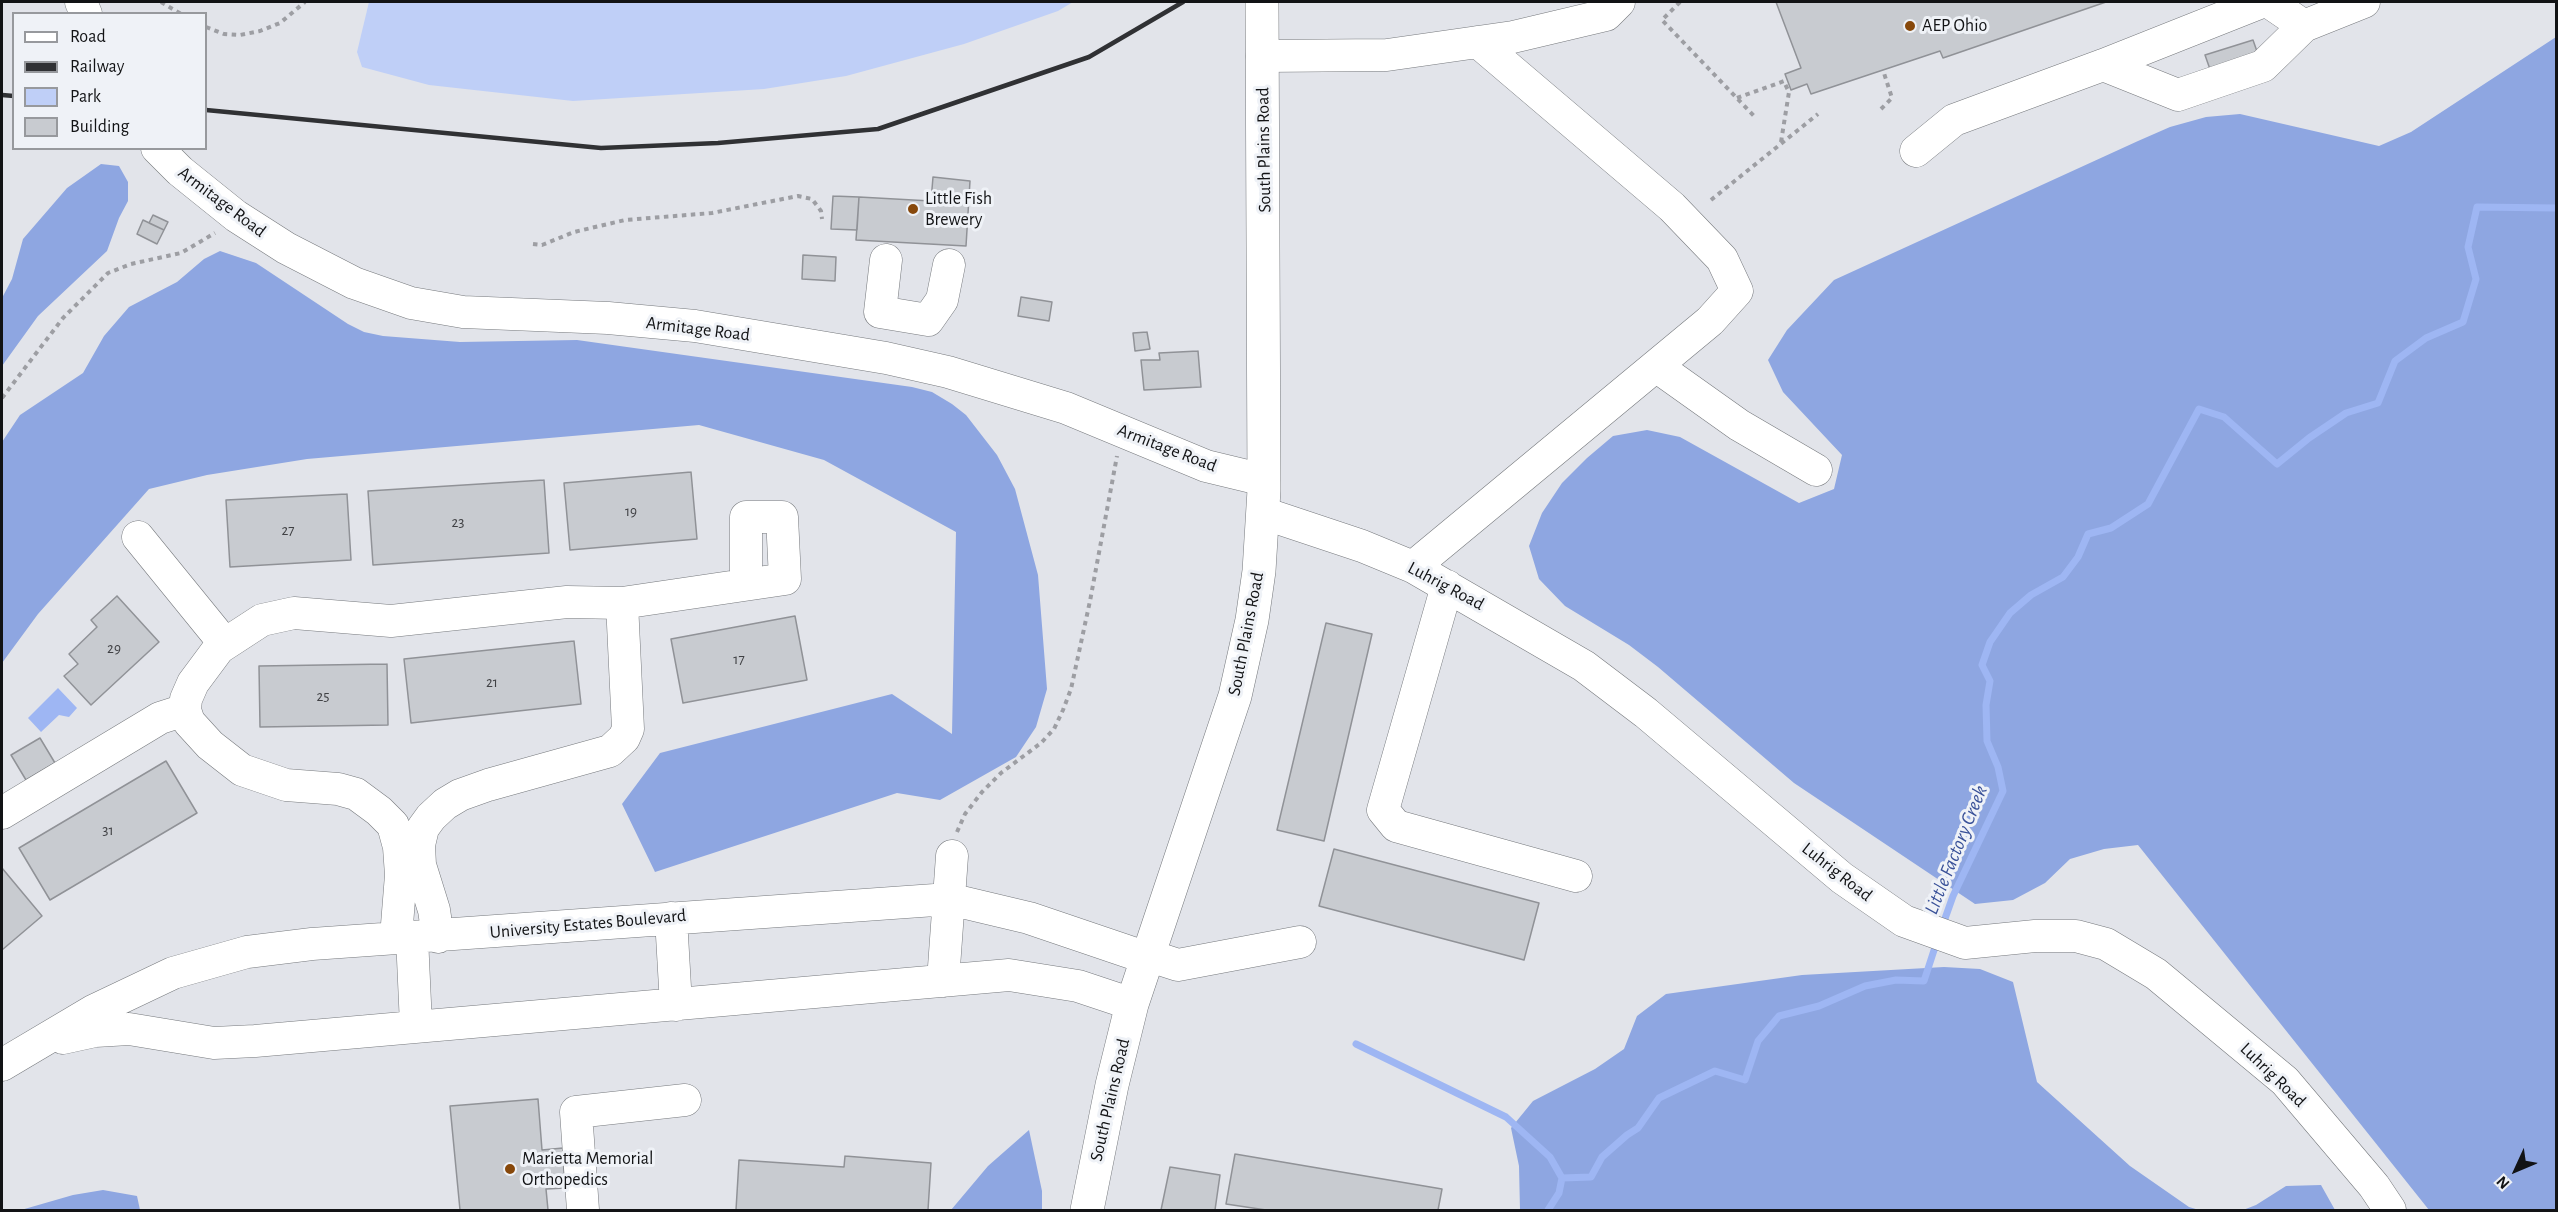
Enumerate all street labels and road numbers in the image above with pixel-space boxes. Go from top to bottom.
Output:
street label: South Plains Road [1252,87,1276,213]
street label: Armitage Road [174,162,270,242]
street label: Armitage Road [645,312,751,346]
street label: Armitage Road [1114,419,1220,477]
street label: Luhrig Road [1404,557,1488,615]
street label: South Plains Road [1223,570,1269,698]
street label: Luhrig Road [1797,838,1877,906]
street label: University Estates Boulevard [489,905,687,943]
street label: South Plains Road [1085,1036,1135,1164]
street label: Luhrig Road [2235,1038,2311,1112]

